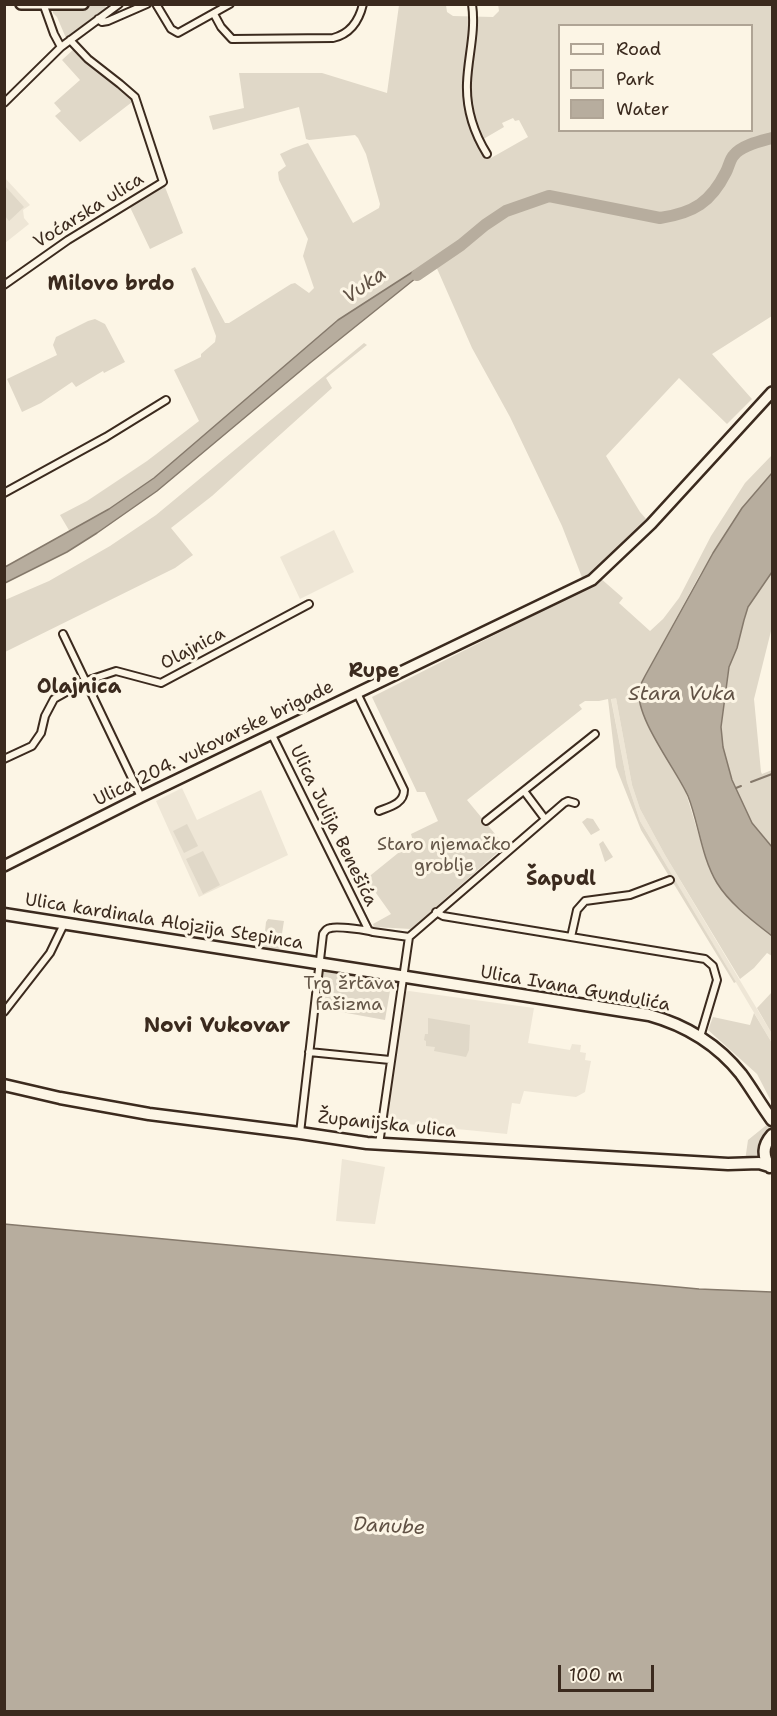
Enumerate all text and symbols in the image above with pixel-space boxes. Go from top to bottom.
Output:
legend [558,24,753,132]
text: Road [616,37,661,61]
text: Park [616,67,655,91]
text: Water [616,97,669,121]
street label: Voćarska ulica [30,169,148,253]
water label: Vuka [339,262,391,310]
district label: Milovo brdo [48,273,174,297]
street label: Olajnica [157,623,229,675]
district label: Rupe [348,660,400,684]
district label: Olajnica [37,676,121,700]
street label: Ulica 204. vukovarske brigade [91,676,337,812]
water label: Stara Vuka [628,683,736,707]
street label: Ulica Julija Benešića [285,742,381,910]
park label: Staro njemačko groblje [377,834,511,876]
district label: Šapudl [526,868,596,892]
street label: Ulica kardinala Alojzija Stepinca [23,889,305,955]
street label: Ulica Ivana Gundulića [478,962,672,1016]
park label: Trg žrtava fašizma [303,973,395,1016]
district label: Novi Vukovar [144,1014,290,1040]
street label: Županijska ulica [317,1107,457,1143]
water label: Danube [352,1513,426,1541]
scale bar [561,1653,657,1691]
text: 100 m [569,1663,623,1687]

